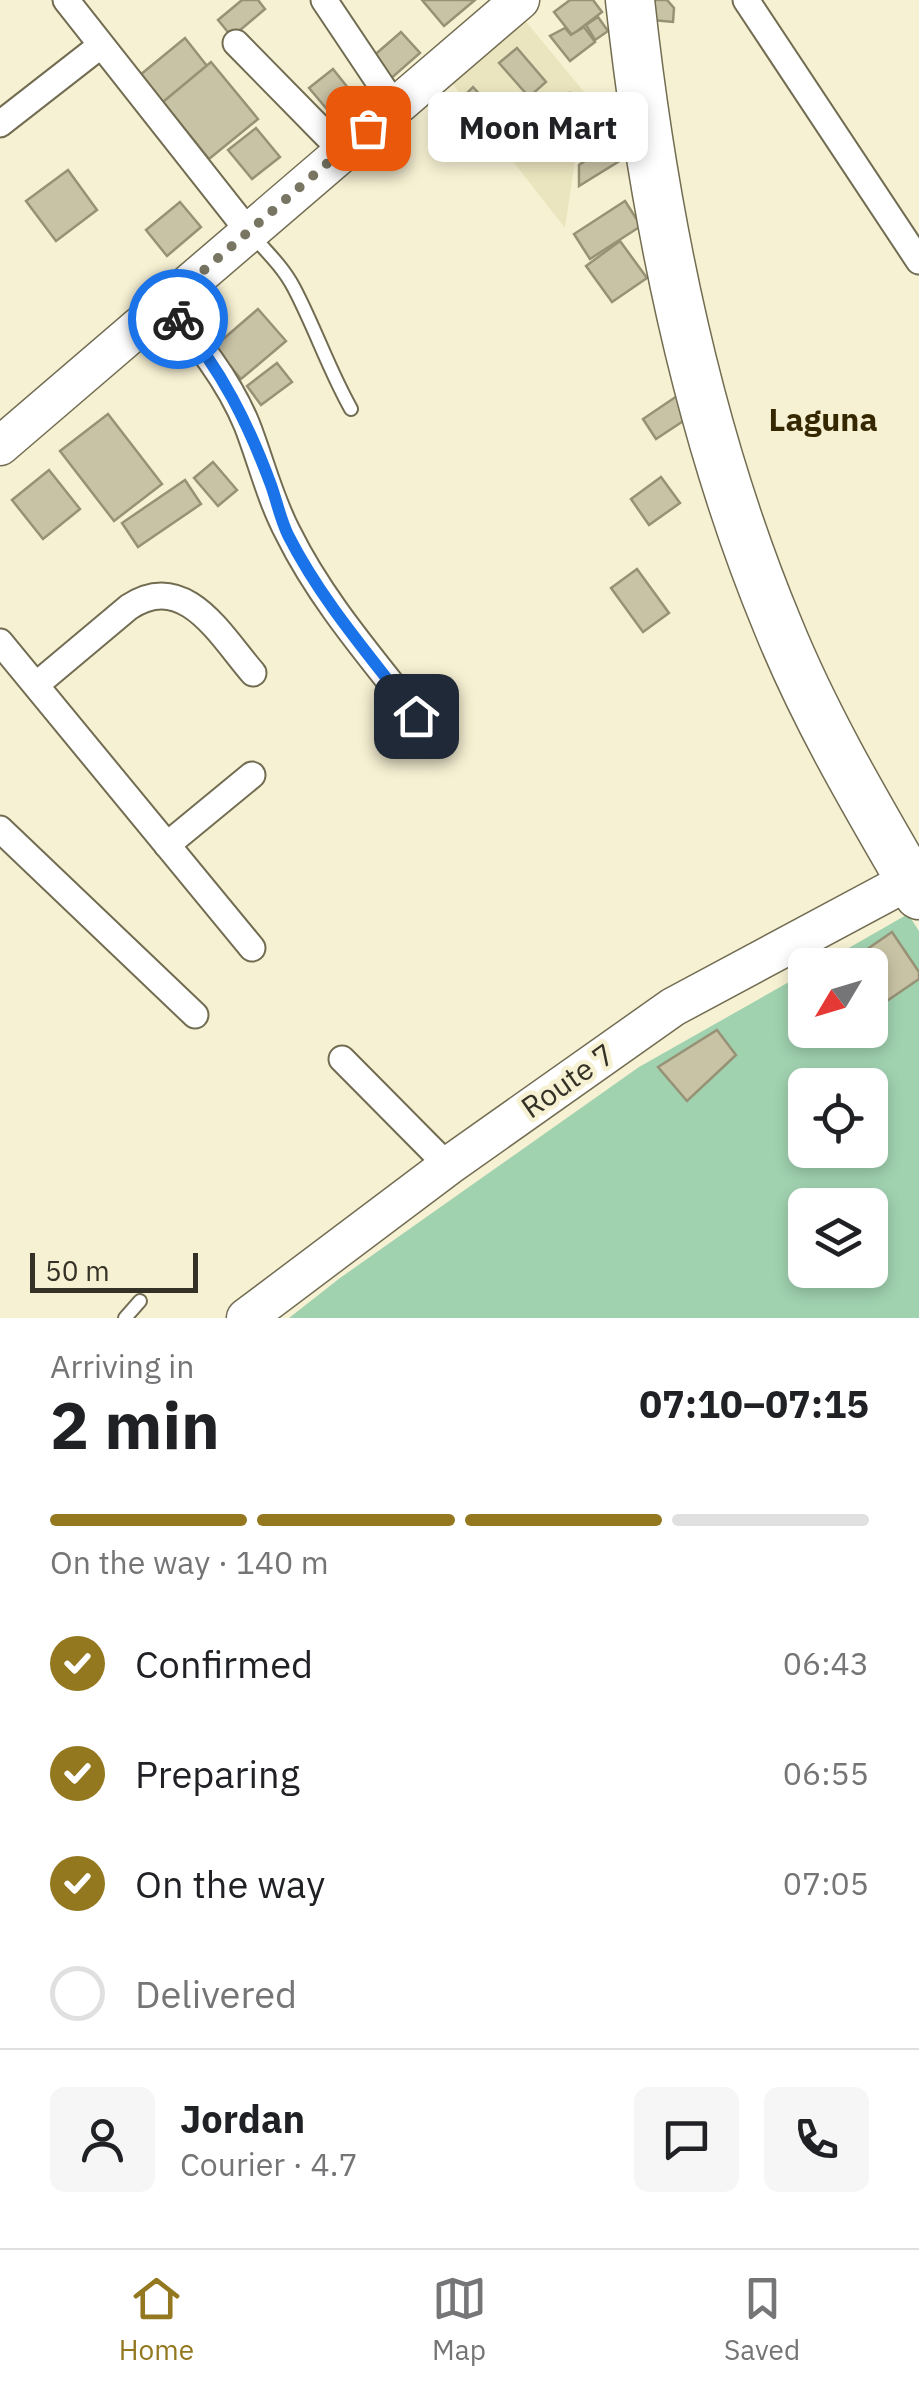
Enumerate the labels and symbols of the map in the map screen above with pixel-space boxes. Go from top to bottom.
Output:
pin [326,86,411,171]
callout: Moon Mart [428,93,648,163]
courier [128,269,228,369]
district label: Laguna [768,398,878,440]
pin [374,674,459,759]
north arrow [788,948,888,1048]
street label: Route 7 [513,1034,621,1126]
scale bar [30,1248,198,1292]

